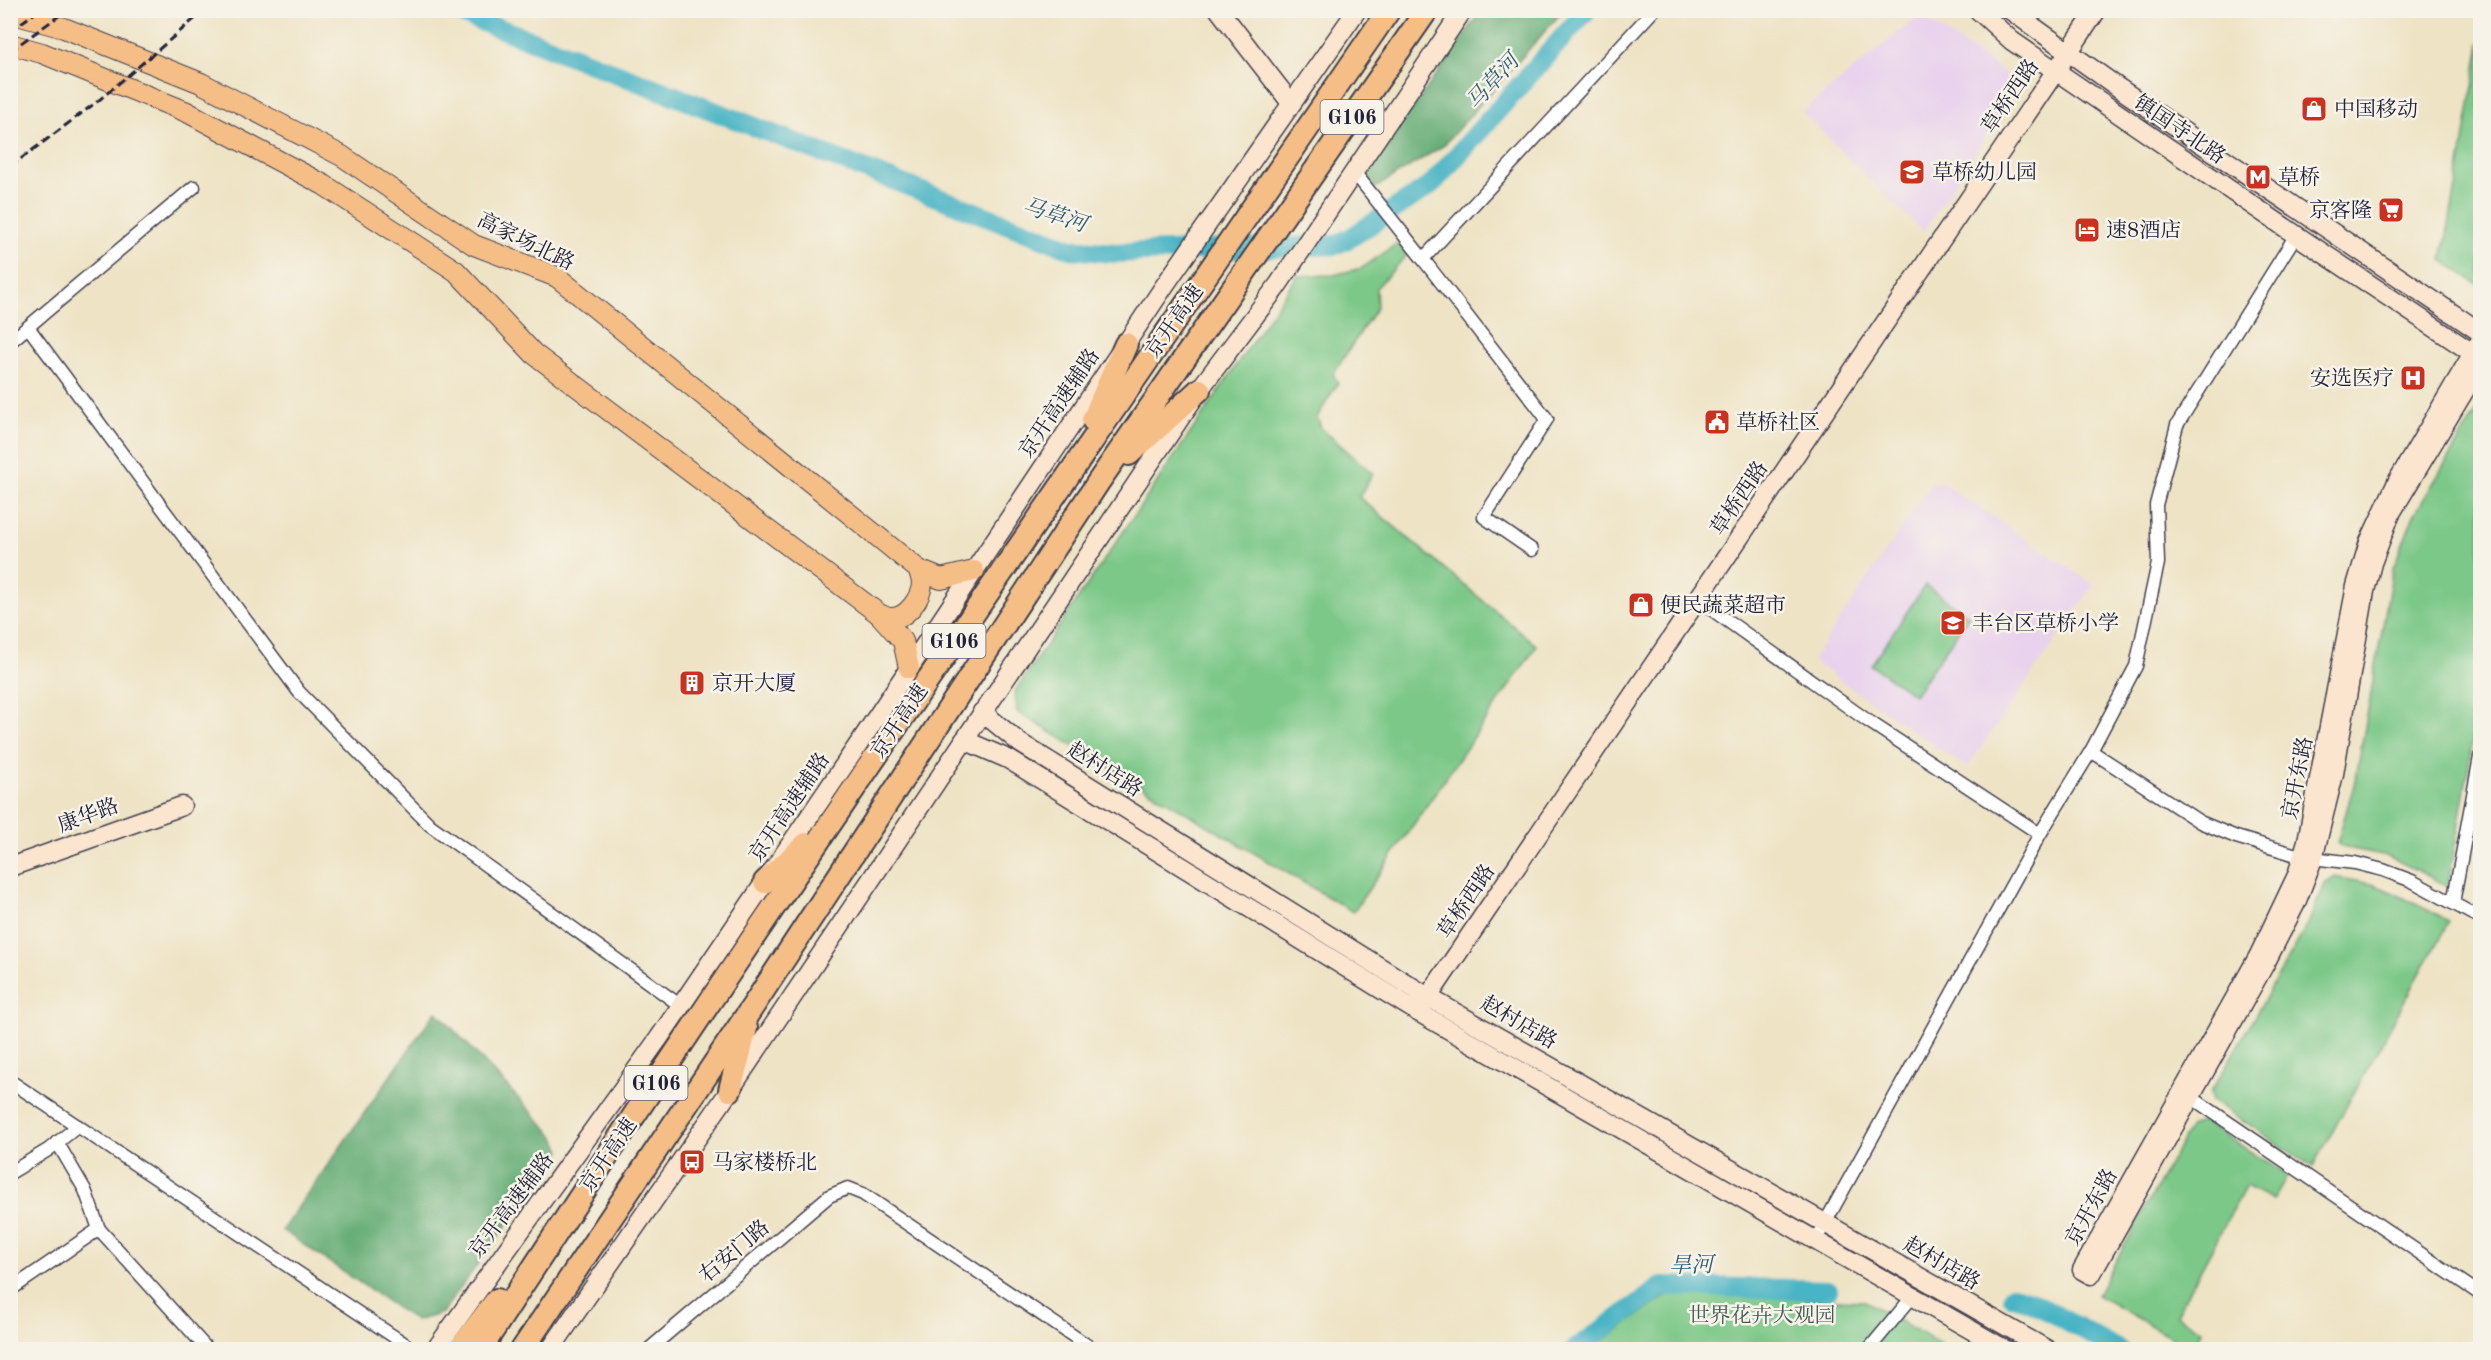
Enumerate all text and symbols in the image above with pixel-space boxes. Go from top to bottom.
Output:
water label: 马草河 [1462,46,1526,114]
street label: 草桥西路 [1977,55,2043,138]
street label: 镇国寺北路 [2130,91,2230,168]
shop icon: 中国移动 [2299,94,2329,124]
place label: 中国移动 [2334,98,2418,121]
road number: G106 [1320,100,1384,134]
school or university icon: 草桥幼儿园 [1897,157,1927,187]
place label: 草桥幼儿园 [1932,161,2037,184]
metro station icon: 草桥 [2243,162,2273,192]
place label: 草桥 [2278,166,2320,189]
water label: 马草河 [1020,193,1094,238]
supermarket icon: 京客隆 [2376,195,2406,225]
place label: 京客隆 [2309,199,2372,222]
street label: 高家场北路 [474,208,578,275]
hotel icon: 速8酒店 [2072,215,2102,245]
place label: 速8酒店 [2106,219,2181,242]
street label: 京开高速 [1141,280,1208,362]
street label: 京开高速辅路 [1015,345,1104,462]
hospital icon: 安选医疗 [2398,363,2428,393]
place label: 安选医疗 [2310,367,2394,390]
public building icon: 草桥社区 [1702,407,1732,437]
place label: 草桥社区 [1736,411,1820,434]
street label: 草桥西路 [1706,457,1772,540]
shop icon: 便民蔬菜超市 [1626,590,1656,620]
place label: 便民蔬菜超市 [1660,594,1786,617]
school or university icon: 丰台区草桥小学 [1938,608,1968,638]
place label: 丰台区草桥小学 [1972,612,2119,635]
road number: G106 [922,624,986,658]
building icon: 京开大厦 [677,668,707,698]
place label: 京开大厦 [712,672,796,695]
street label: 京开高速 [866,680,932,763]
street label: 京开东路 [2278,735,2317,822]
street label: 赵村店路 [1063,737,1146,801]
street label: 京开高速辅路 [745,749,834,866]
street label: 康华路 [55,794,122,837]
street label: 草桥西路 [1433,860,1499,943]
street label: 赵村店路 [1477,991,1561,1053]
road number: G106 [624,1066,688,1100]
street label: 京开高速 [575,1114,641,1197]
bus stop icon: 马家楼桥北 [677,1147,707,1177]
street label: 京开高速辅路 [464,1148,558,1263]
place label: 马家楼桥北 [712,1151,817,1174]
street label: 京开东路 [2061,1165,2122,1250]
street label: 右安门路 [695,1216,774,1287]
street label: 赵村店路 [1900,1232,1984,1294]
water label: 旱河 [1669,1253,1717,1277]
park label: 世界花卉大观园 [1689,1304,1836,1327]

